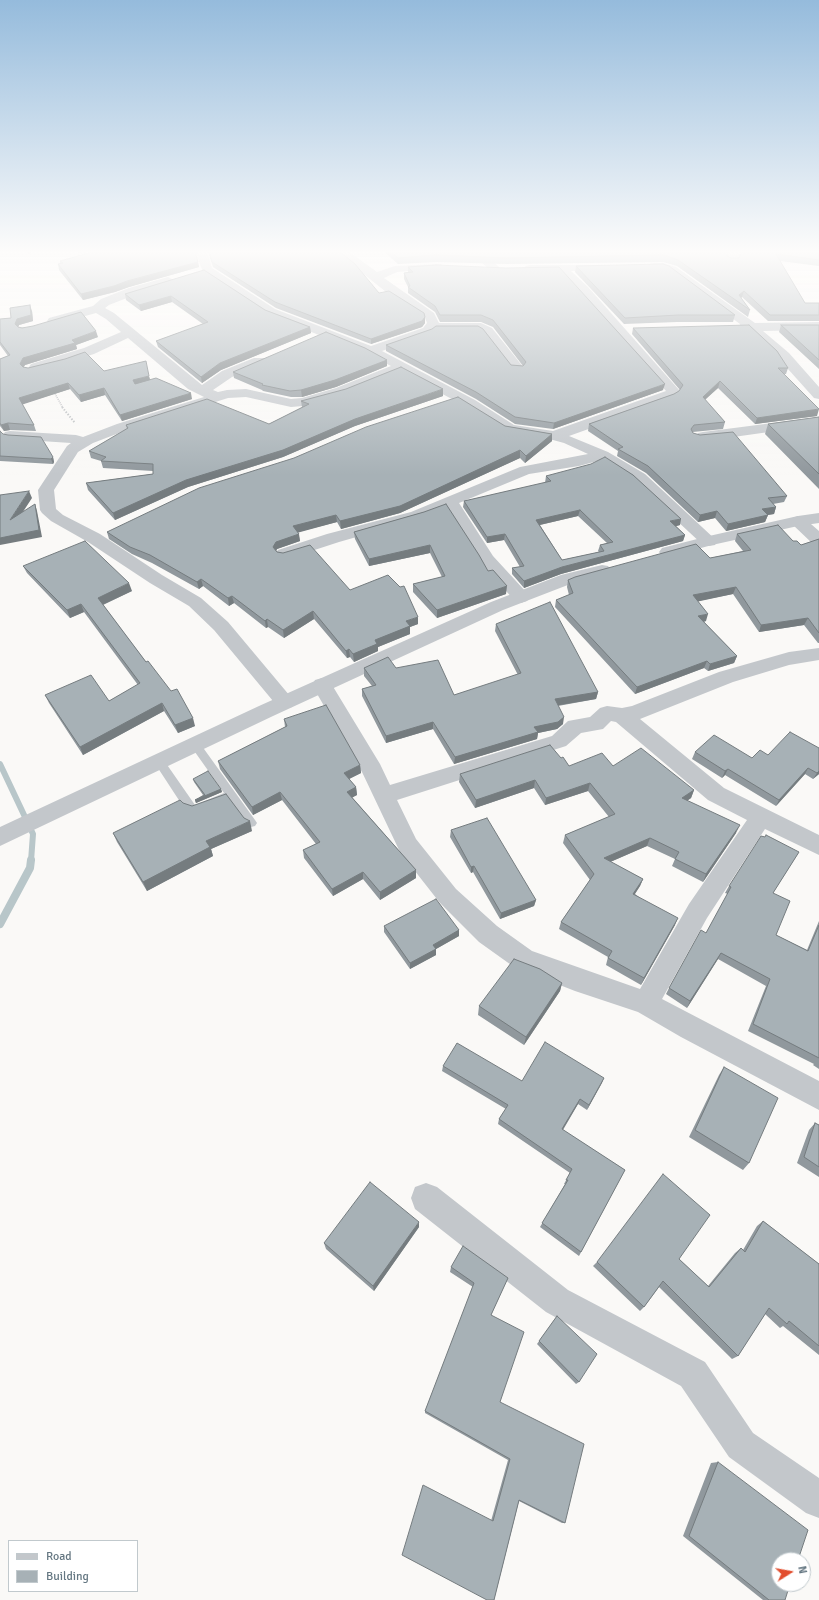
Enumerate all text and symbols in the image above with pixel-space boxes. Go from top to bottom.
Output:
legend [8,1540,138,1592]
text: Road [46,1549,72,1564]
north arrow [771,1552,811,1592]
text: N [795,1565,809,1575]
text: Building [46,1569,89,1584]

